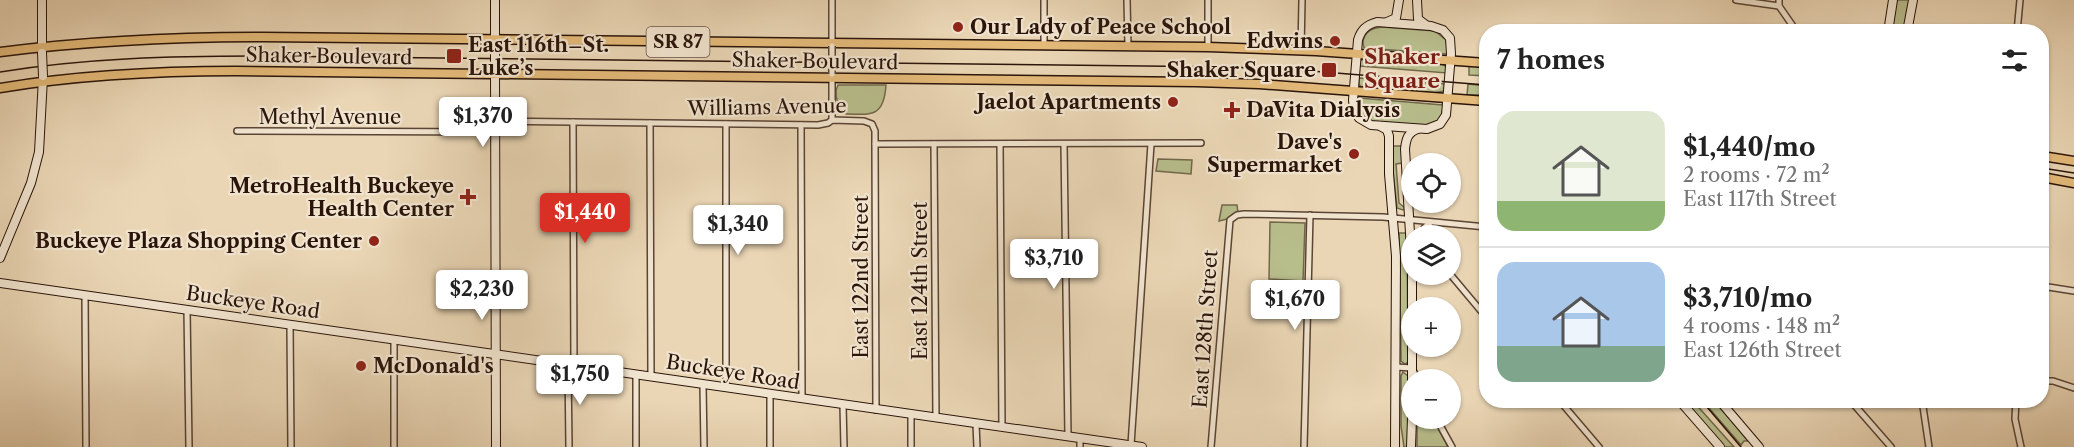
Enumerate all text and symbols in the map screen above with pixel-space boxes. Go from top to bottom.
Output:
place label: Our Lady of Peace School [970,15,1231,39]
marker: Our Lady of Peace School [951,20,965,34]
road number: SR 87 [646,27,710,57]
place label: Edwins [1246,29,1323,53]
place label: East 116th–St. Luke’s [468,33,609,80]
marker: Edwins [1328,34,1342,48]
street label: Shaker Boulevard [245,43,413,69]
district label: Shaker Square [1364,44,1441,93]
text: 7 homes [1497,44,1605,76]
icon: filters [1998,44,2031,77]
marker: East 116th–St. Luke’s [445,47,463,65]
street label: Shaker Boulevard [731,48,899,74]
place label: Shaker Square [1167,58,1316,82]
marker: Shaker Square [1320,61,1338,79]
place label: Jaelot Apartments [973,90,1161,114]
street label: Williams Avenue [686,94,847,120]
marker: Jaelot Apartments [1166,95,1180,109]
pin: $1,370 [434,97,532,148]
place label: DaVita Dialysis [1246,98,1400,122]
marker: DaVita Dialysis [1223,101,1241,119]
text: $1,370 [453,104,513,128]
street label: Methyl Avenue [259,105,401,129]
place label: Dave's Supermarket [1207,130,1342,177]
text: $1,440/mo [1683,131,1815,163]
icon: home [1545,135,1617,207]
marker: Dave's Supermarket [1347,147,1361,161]
map controls [1401,153,1461,429]
button: locate [1401,153,1461,213]
text: 2 rooms · 72 m² [1683,163,1830,187]
place label: MetroHealth Buckeye Health Center [229,174,454,221]
text: East 117th Street [1683,187,1837,211]
marker: MetroHealth Buckeye Health Center [459,188,477,206]
pin: $1,440 [536,193,634,244]
street label: East 122nd Street [849,195,873,359]
text: $1,440 [554,200,616,224]
street label: East 124th Street [908,202,932,360]
pin: $1,340 [689,205,787,256]
text: $1,340 [707,212,769,236]
button: layers [1401,225,1461,285]
place label: Buckeye Plaza Shopping Center [35,229,362,253]
marker: Buckeye Plaza Shopping Center [367,234,381,248]
pin: $3,710 [1005,239,1103,290]
text: $3,710 [1024,246,1084,270]
street label: East 128th Street [1187,249,1223,409]
pin: $2,230 [433,270,531,321]
text: $2,230 [450,277,514,301]
pin: $1,670 [1246,280,1344,331]
street label: Buckeye Road [185,281,321,323]
text: $3,710/mo [1683,282,1812,314]
icon: home [1545,286,1617,358]
text: $1,670 [1265,287,1325,311]
button: + [1401,297,1461,357]
text: 4 rooms · 148 m² [1683,314,1840,338]
text: East 126th Street [1683,338,1842,362]
street label: Buckeye Road [664,350,802,394]
place label: McDonald's [373,354,494,378]
pin: $1,750 [531,355,629,406]
marker: McDonald's [354,359,368,373]
text: $1,750 [550,362,610,386]
button: − [1401,369,1461,429]

